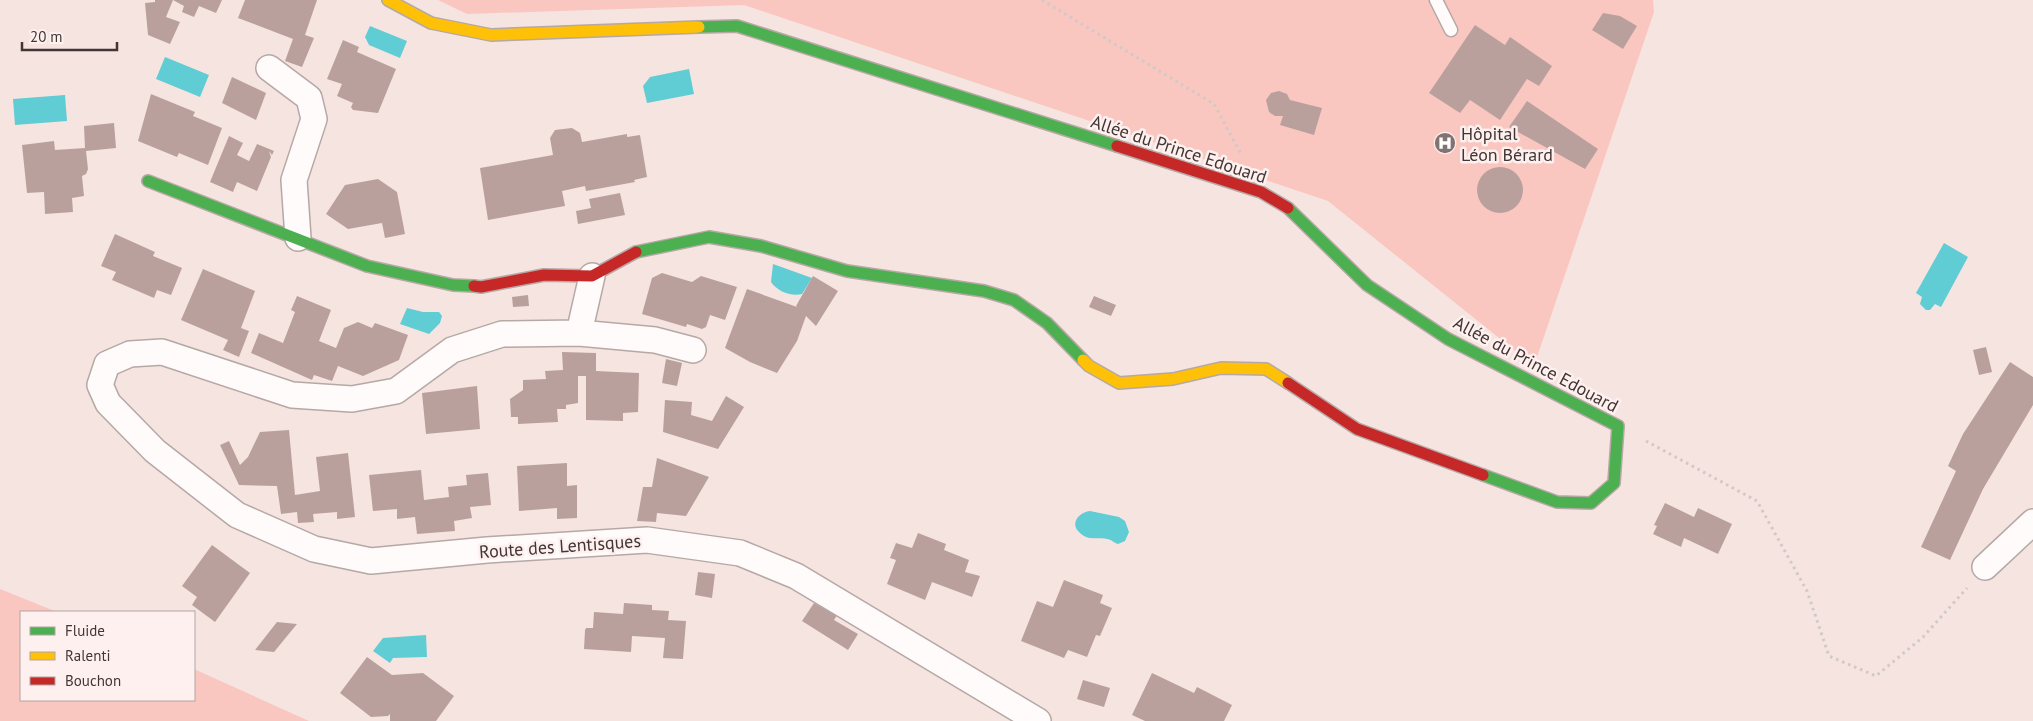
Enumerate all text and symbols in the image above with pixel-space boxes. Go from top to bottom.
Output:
scale bar [22,20,118,52]
text: 20 m [30,27,63,46]
street label: Allée du Prince Edouard [1088,110,1270,188]
place label: Hôpital Léon Bérard [1461,122,1553,166]
hospital icon: Hôpital Léon Bérard [1433,131,1457,155]
street label: Allée du Prince Edouard [1450,311,1622,417]
street label: Route des Lentisques [478,529,642,563]
legend [20,611,195,701]
text: Fluide [65,621,105,640]
text: Ralenti [65,646,111,665]
text: Bouchon [65,671,121,690]

